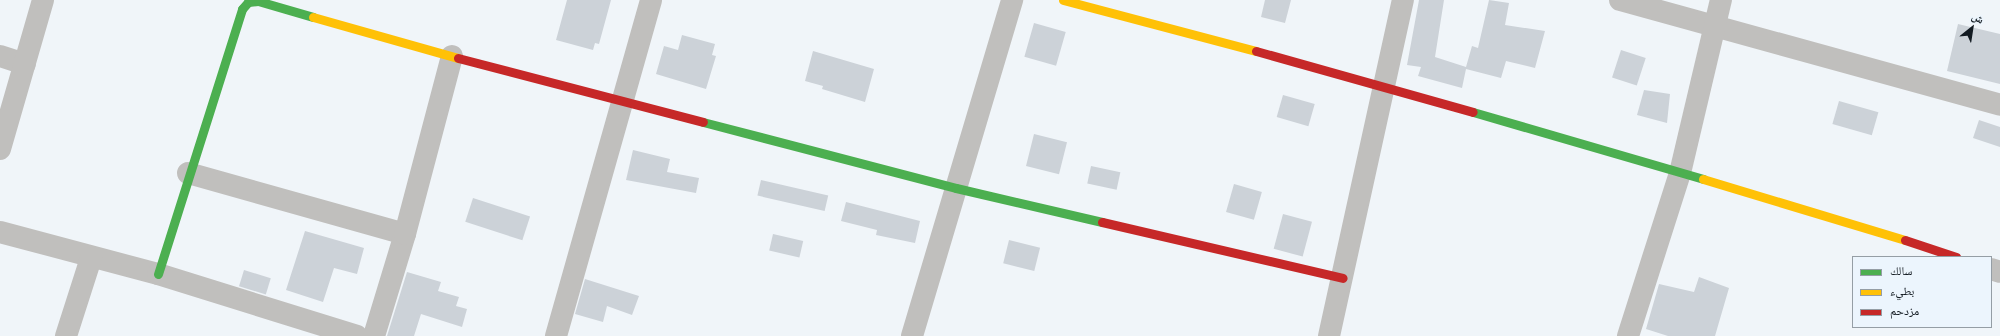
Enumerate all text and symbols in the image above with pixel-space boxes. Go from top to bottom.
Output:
north arrow [1952,8,1992,48]
text: ش [1969,8,1987,27]
legend [1852,256,1992,328]
text: سالك [1890,262,1912,279]
text: بطيء [1890,282,1914,299]
text: مزدحم [1890,302,1919,319]

